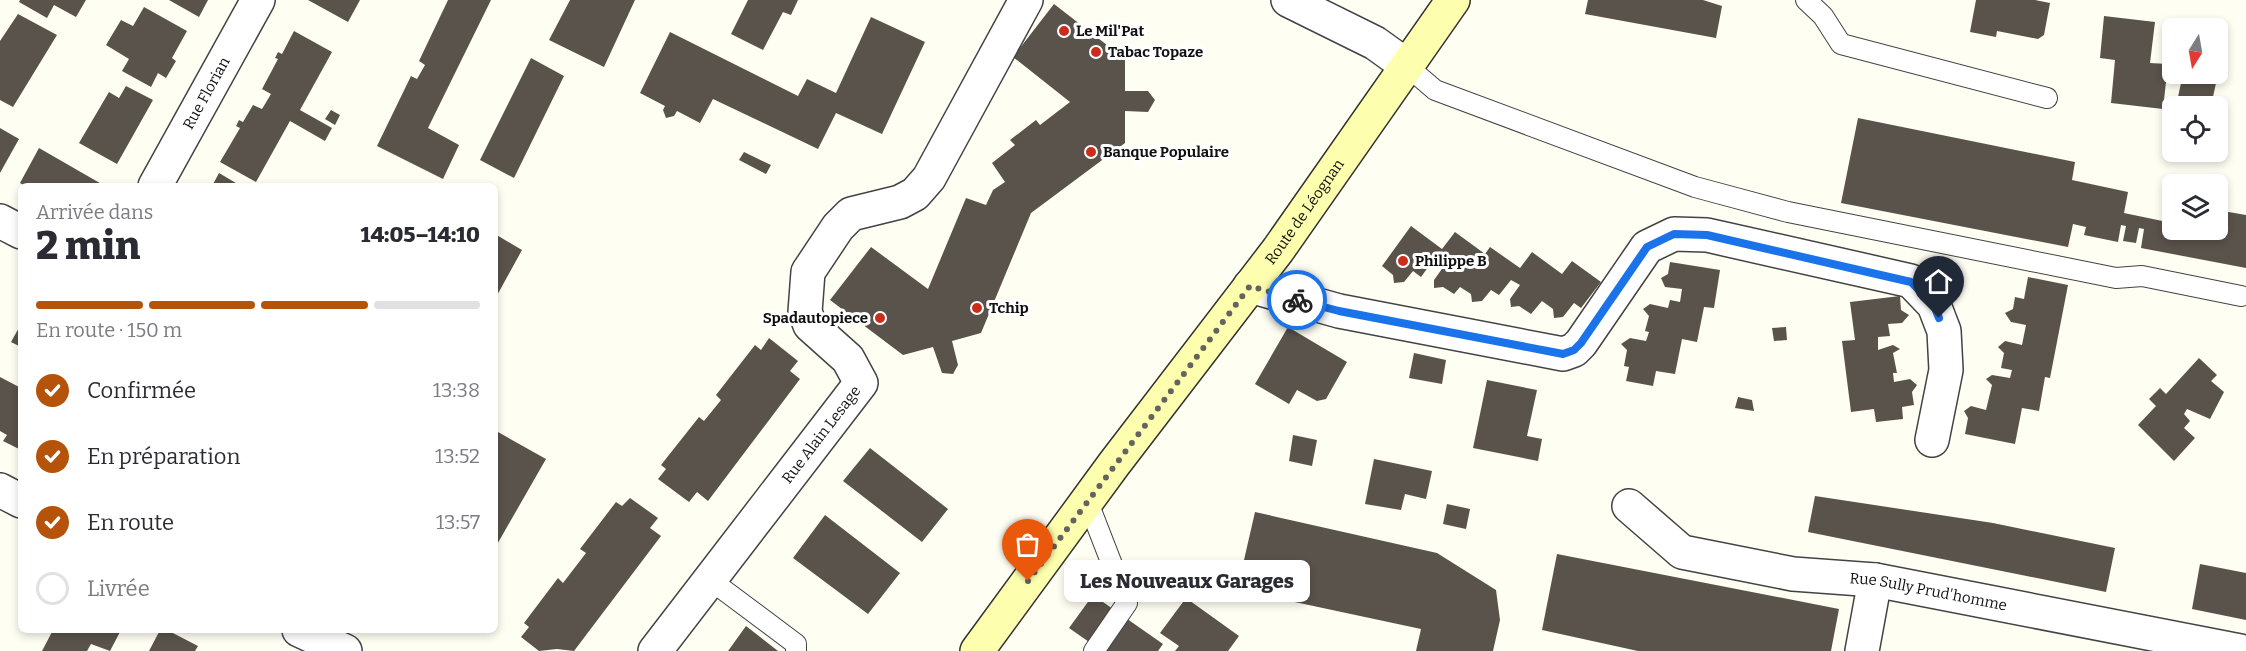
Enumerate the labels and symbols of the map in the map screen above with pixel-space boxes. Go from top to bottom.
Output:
north arrow [2162,18,2228,84]
place label: Le Mil'Pat [1076,22,1145,40]
marker: Le Mil'Pat [1057,24,1071,38]
place label: Tabac Topaze [1108,43,1203,61]
marker: Tabac Topaze [1089,45,1103,59]
street label: Rue Florian [179,54,234,133]
place label: Banque Populaire [1103,143,1229,161]
marker: Banque Populaire [1084,145,1098,159]
street label: Route de Léognan [1261,155,1348,268]
place label: Philippe B [1415,252,1487,270]
marker: Philippe B [1396,254,1410,268]
pin [1913,256,1964,318]
courier [1267,270,1327,330]
place label: Tchip [989,299,1029,317]
marker: Tchip [970,301,984,315]
place label: Spadautopiece [763,309,868,327]
marker: Spadautopiece [873,311,887,325]
street label: Rue Alain Lesage [778,382,864,487]
pin [1002,519,1053,581]
callout: Les Nouveaux Garages [1064,560,1310,602]
street label: Rue Sully Prud'homme [1849,569,2008,614]

